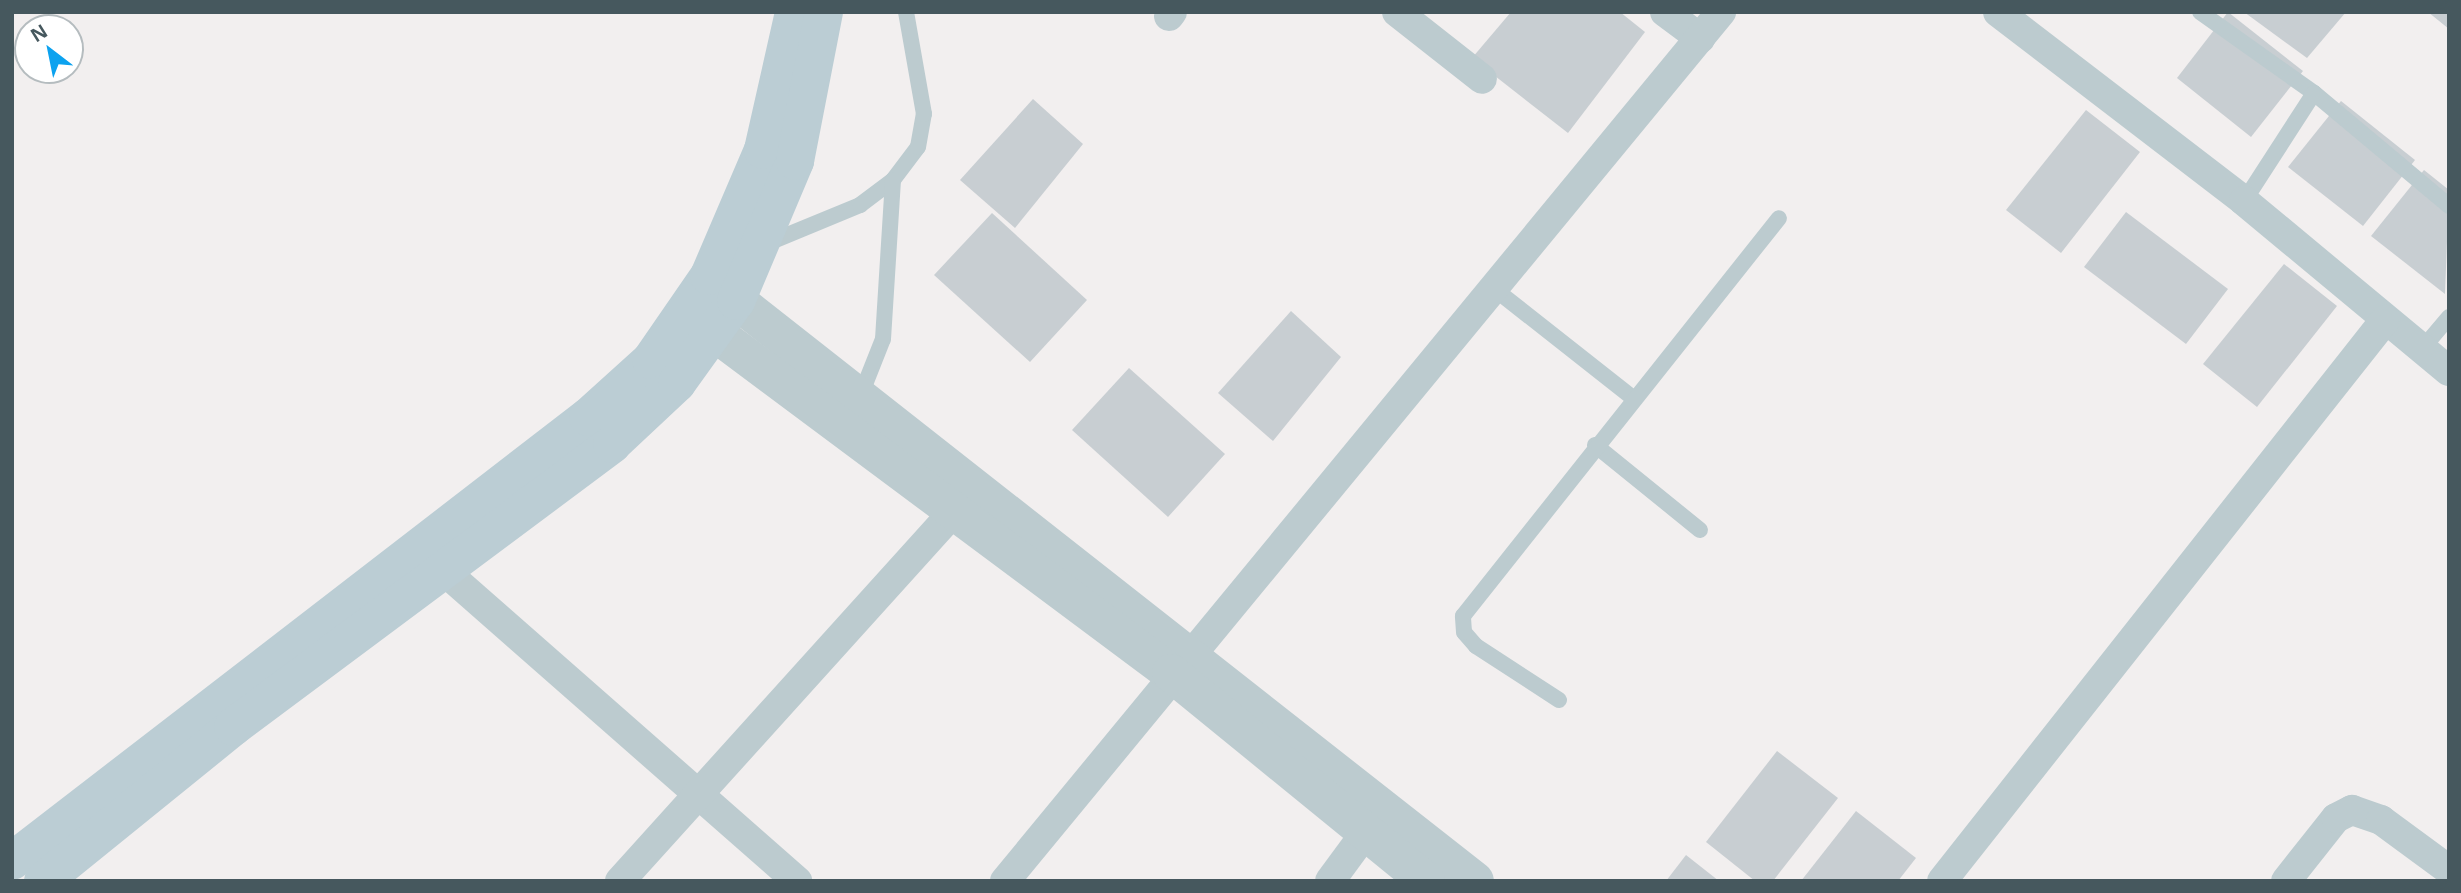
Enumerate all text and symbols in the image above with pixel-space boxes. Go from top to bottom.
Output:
north arrow [14,14,84,84]
text: N [25,18,52,48]

